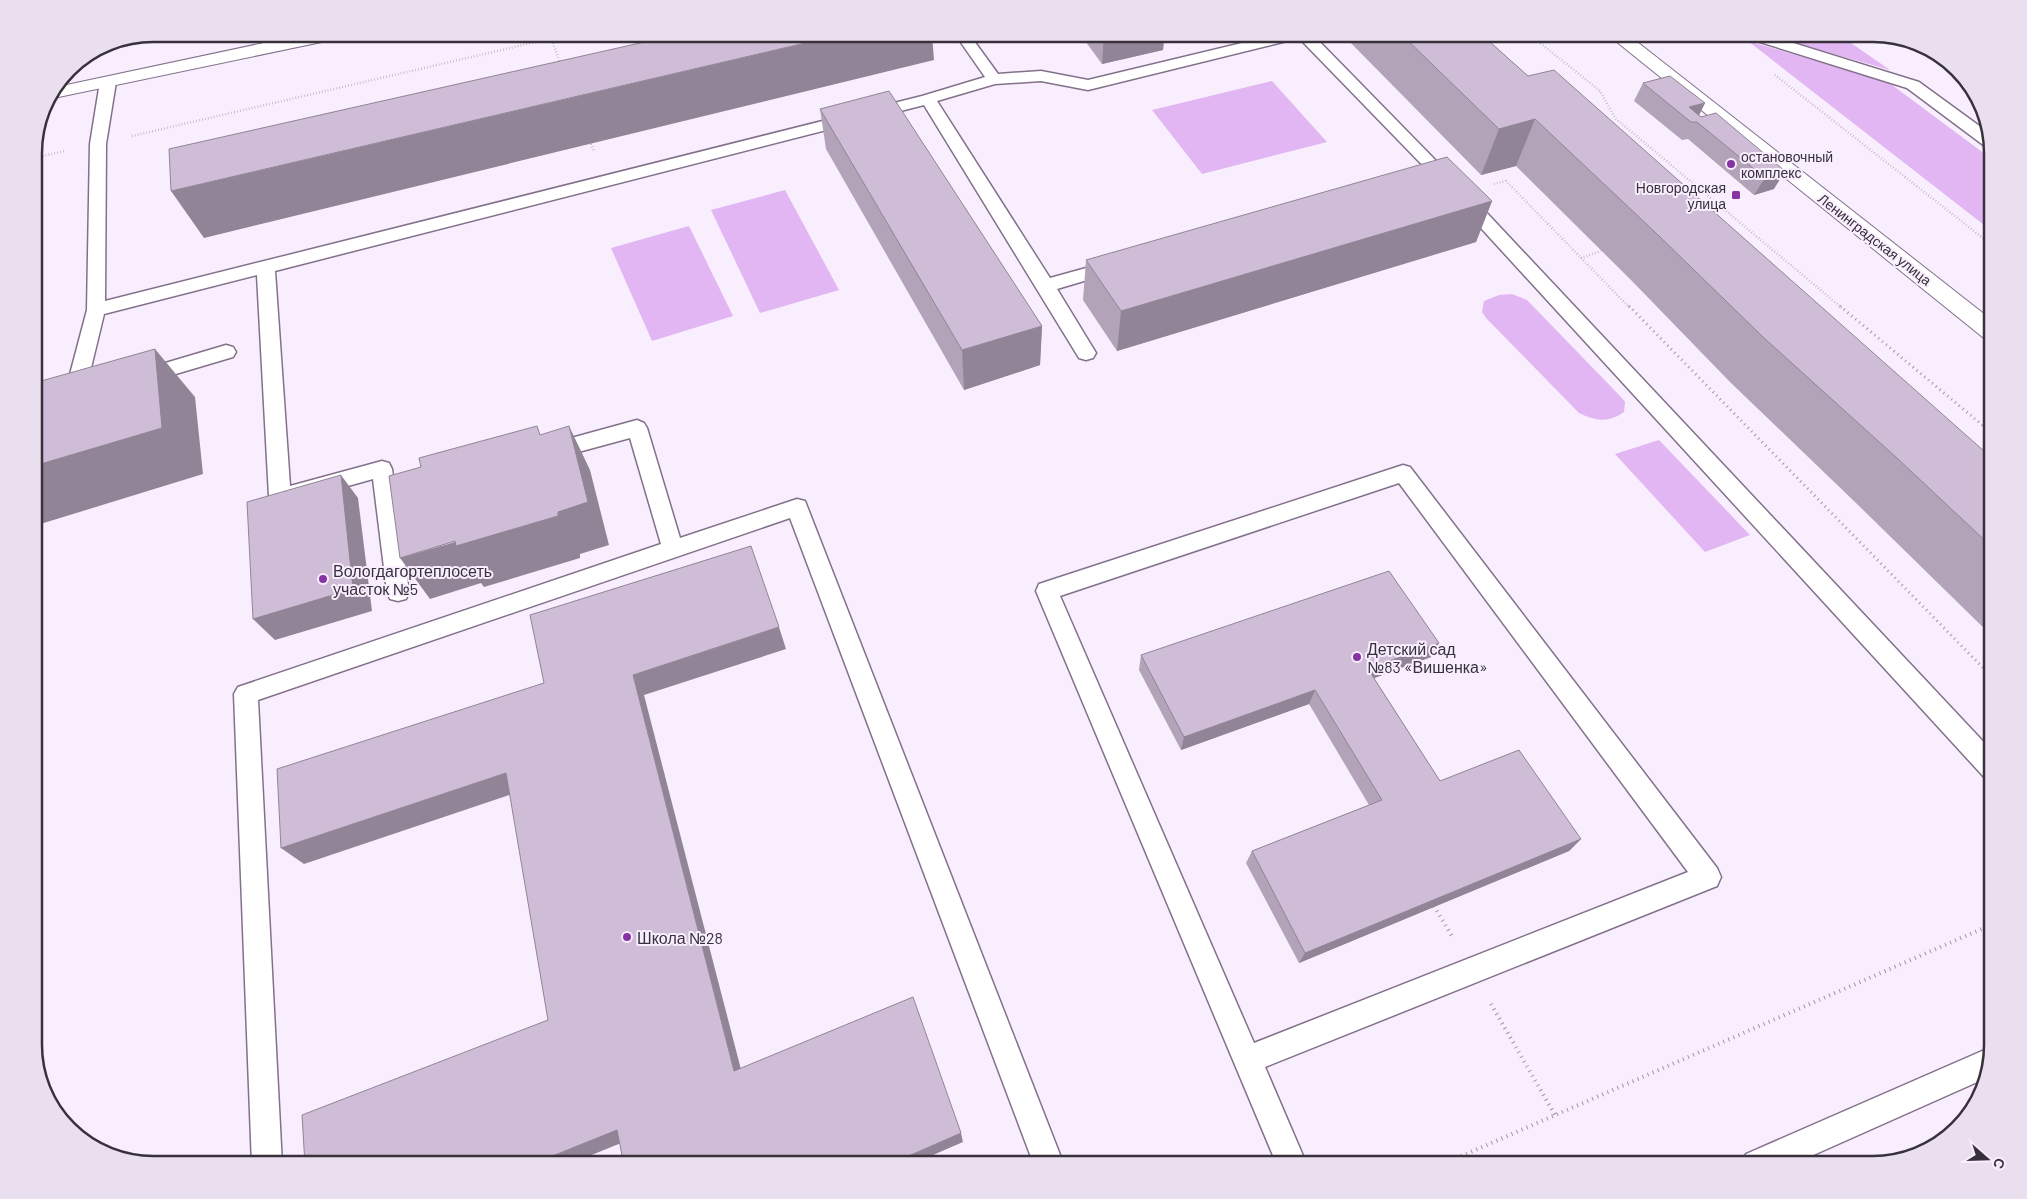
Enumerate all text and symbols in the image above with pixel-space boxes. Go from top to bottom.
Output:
place label: остановочный комплекс [1741,148,1833,181]
marker: остановочный комплекс [1725,158,1737,170]
place label: Новгородская улица [1636,179,1726,212]
marker: Новгородская улица [1730,189,1742,201]
street label: Ленинградская улица [1815,189,1935,289]
place label: Вологдагортеплосеть участок №5 [333,561,492,598]
marker: Вологдагортеплосеть участок №5 [317,573,329,585]
place label: Детский сад №83 «Вишенка» [1367,639,1488,676]
marker: Детский сад №83 «Вишенка» [1351,651,1363,663]
place label: Школа №28 [637,928,723,947]
marker: Школа №28 [621,931,633,943]
north arrow [1962,1134,2012,1184]
text: С [1990,1156,2009,1171]

